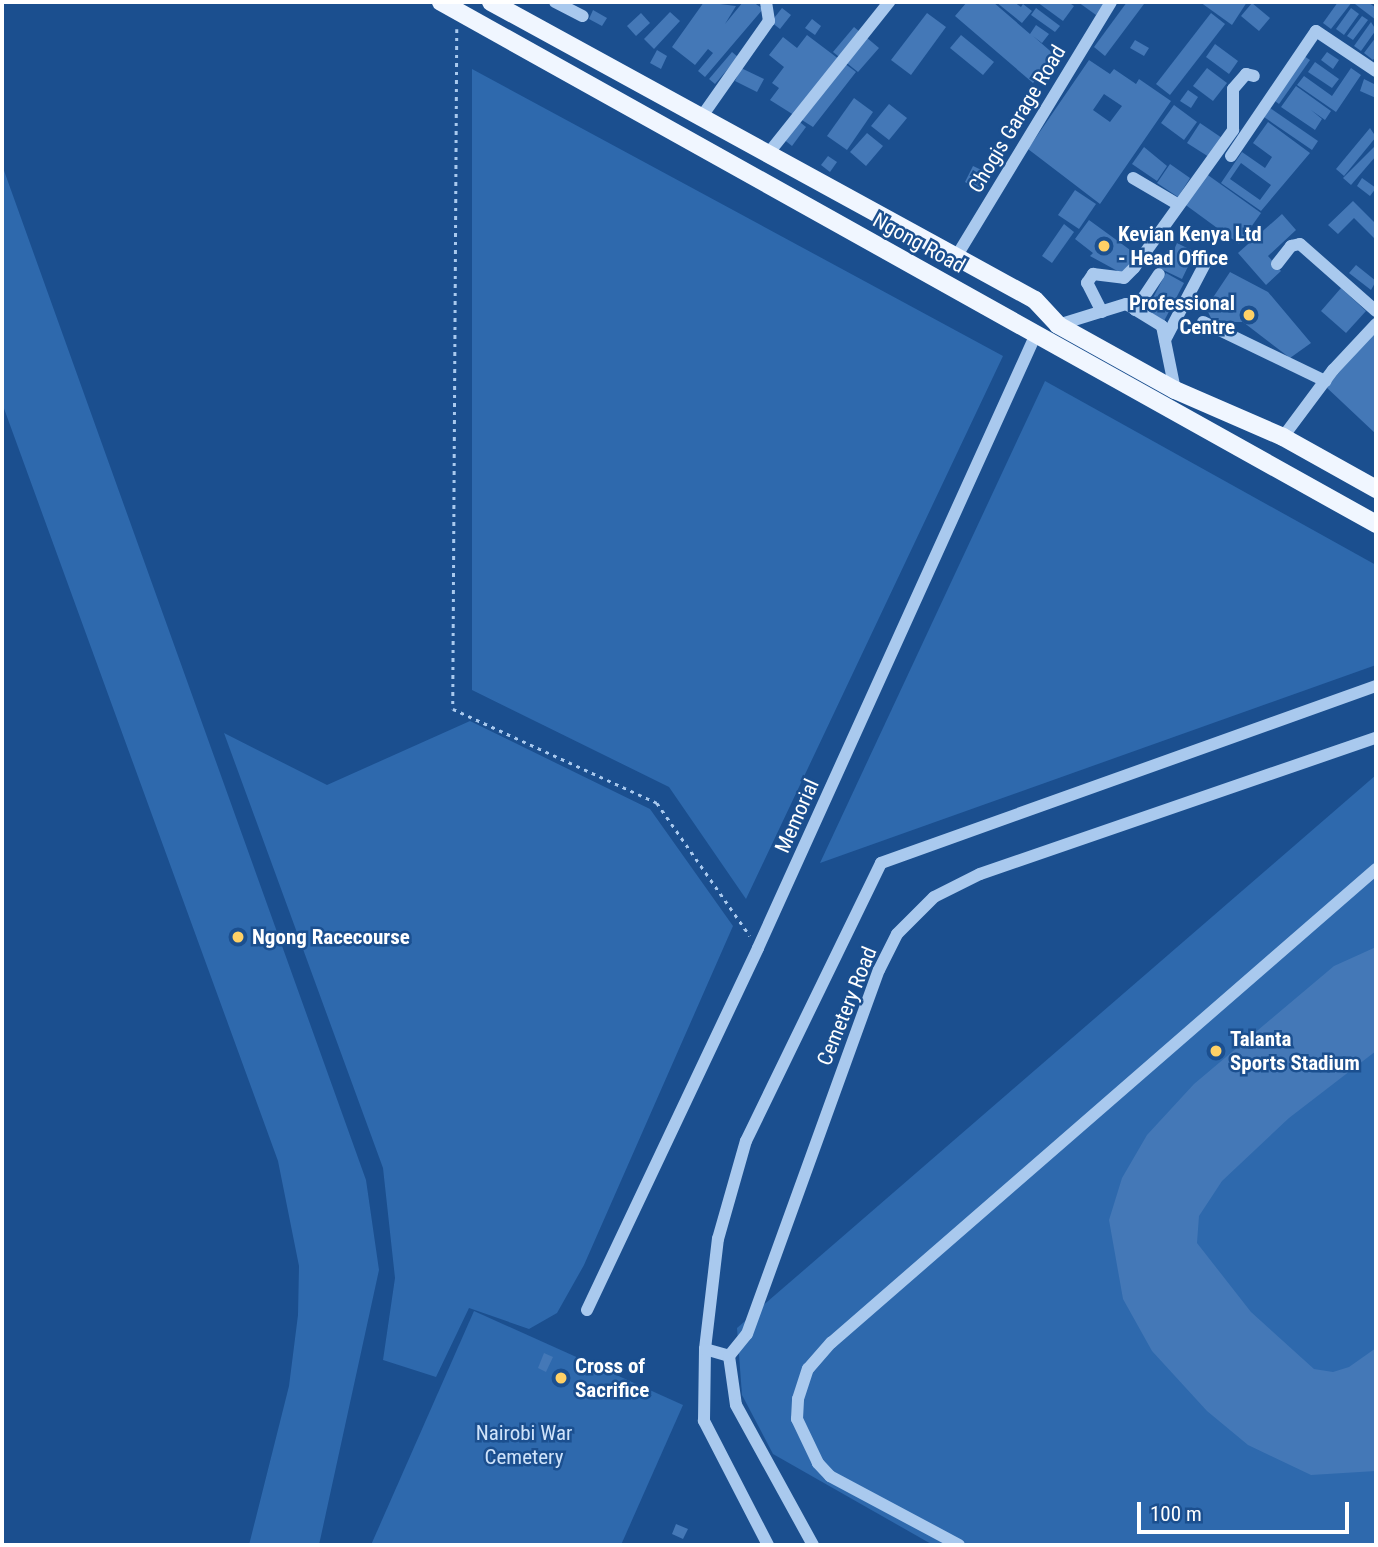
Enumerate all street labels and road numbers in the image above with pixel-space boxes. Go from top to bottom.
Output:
street label: Chogis Garage Road [963,41,1071,197]
street label: Ngong Road [869,207,969,279]
street label: Memorial [770,775,824,857]
street label: Cemetery Road [812,943,882,1069]

